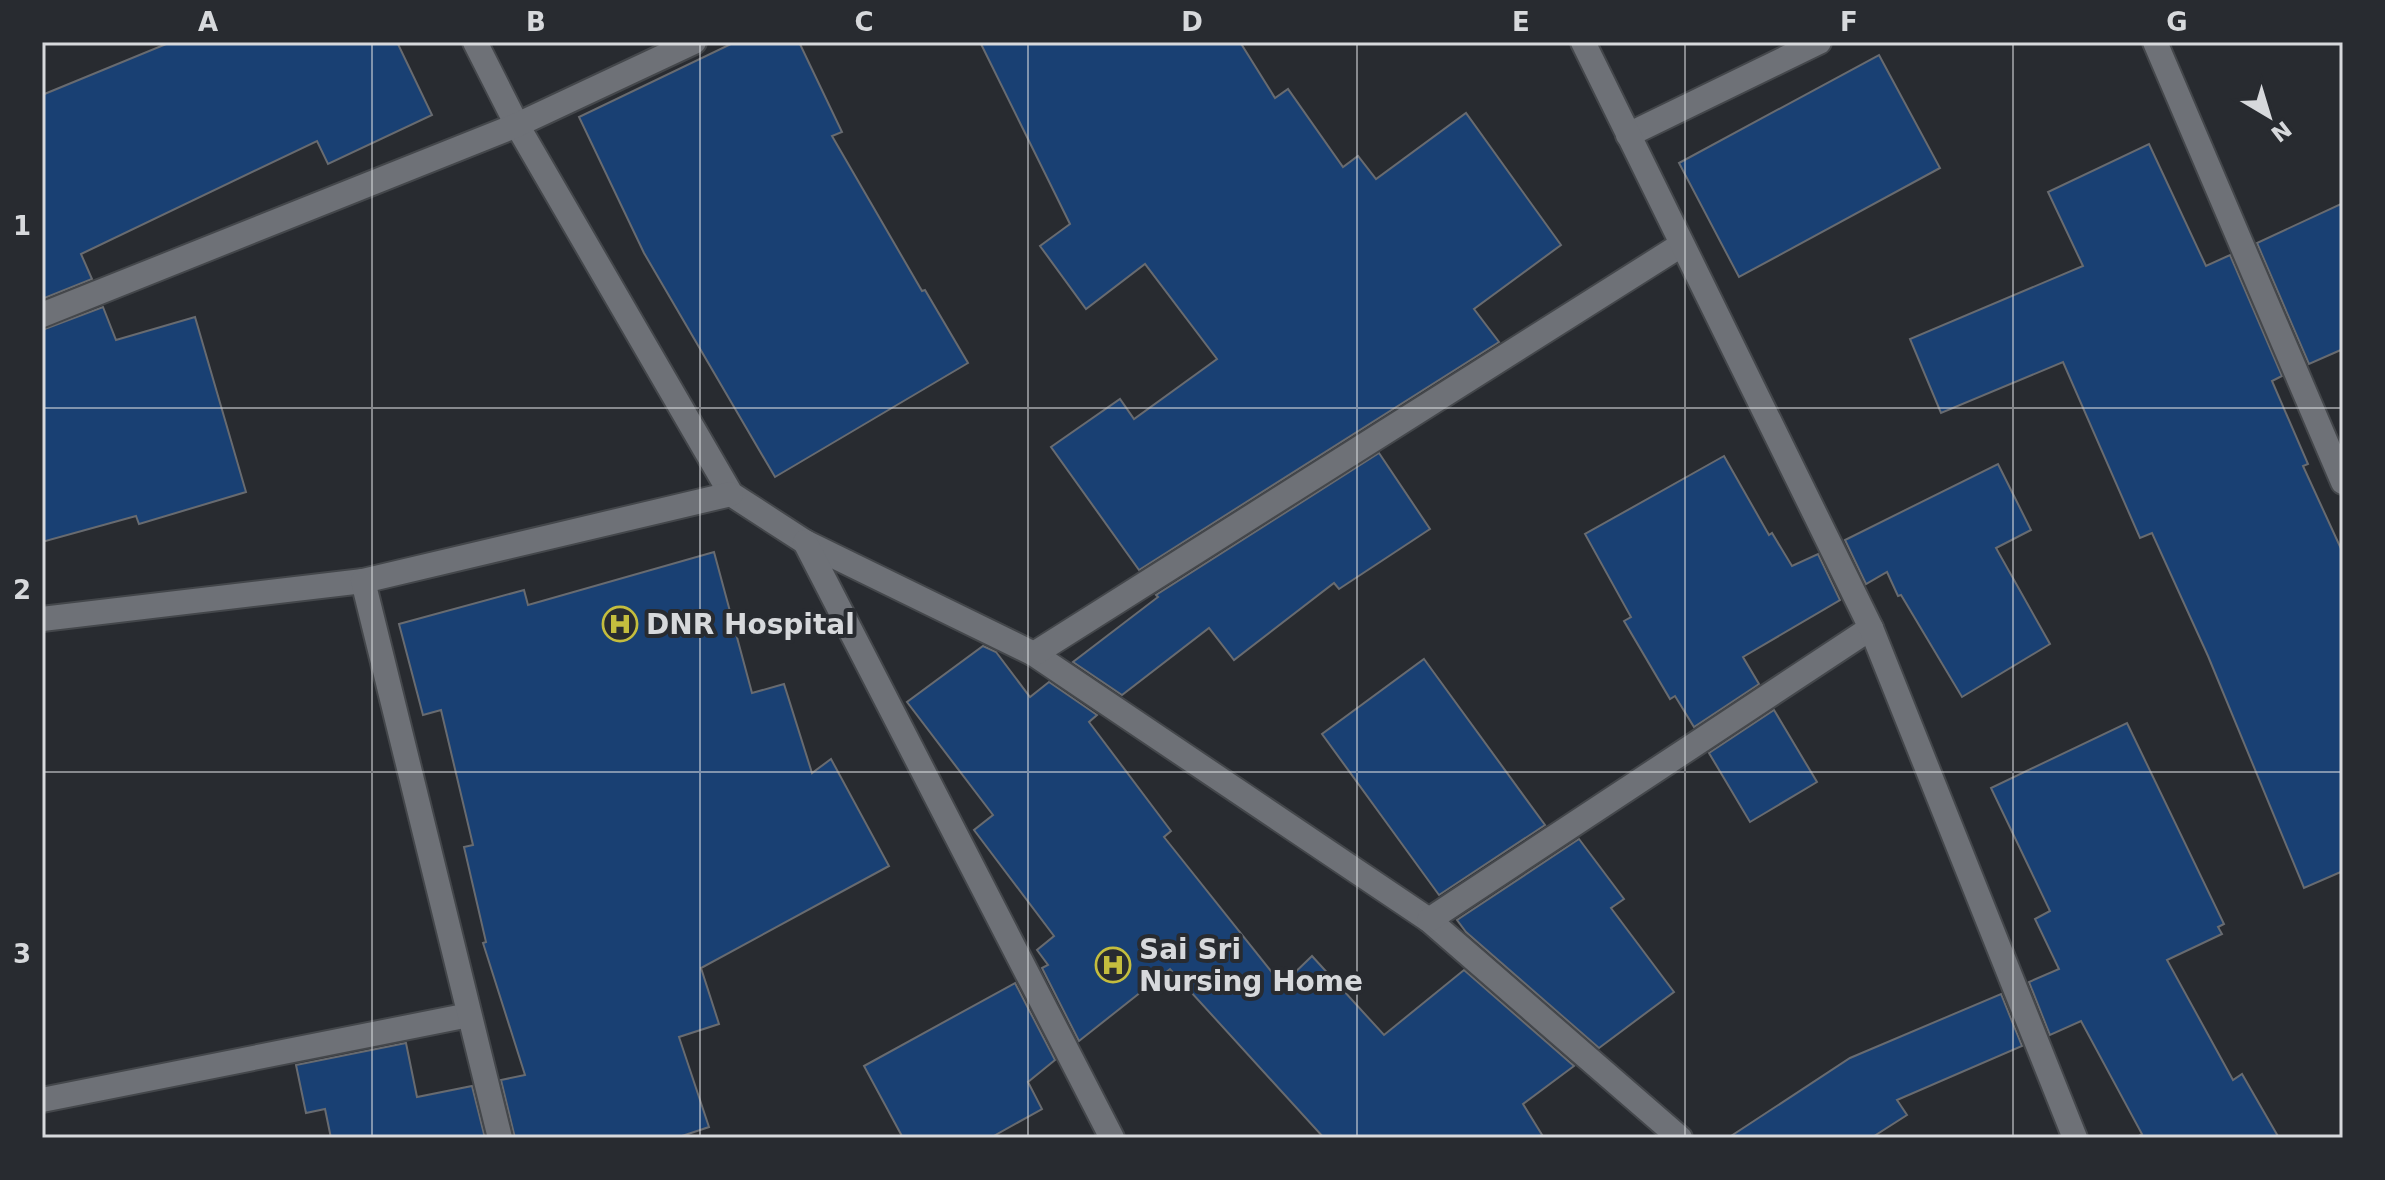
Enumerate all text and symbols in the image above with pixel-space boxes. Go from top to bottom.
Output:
text: A [198,7,218,37]
text: B [526,7,546,37]
text: C [854,7,874,37]
text: D [1181,7,1203,37]
text: E [1512,7,1530,37]
text: F [1840,7,1858,37]
text: G [2166,7,2188,37]
north arrow [2229,76,2309,156]
text: N [2266,116,2296,147]
text: 1 [13,211,31,241]
text: 2 [13,575,31,605]
hospital icon: DNR Hospital [601,605,639,643]
place label: DNR Hospital [646,608,855,641]
place label: Sai Sri Nursing Home [1139,933,1363,998]
text: 3 [13,939,31,969]
hospital icon: Sai Sri Nursing Home [1094,946,1132,984]

